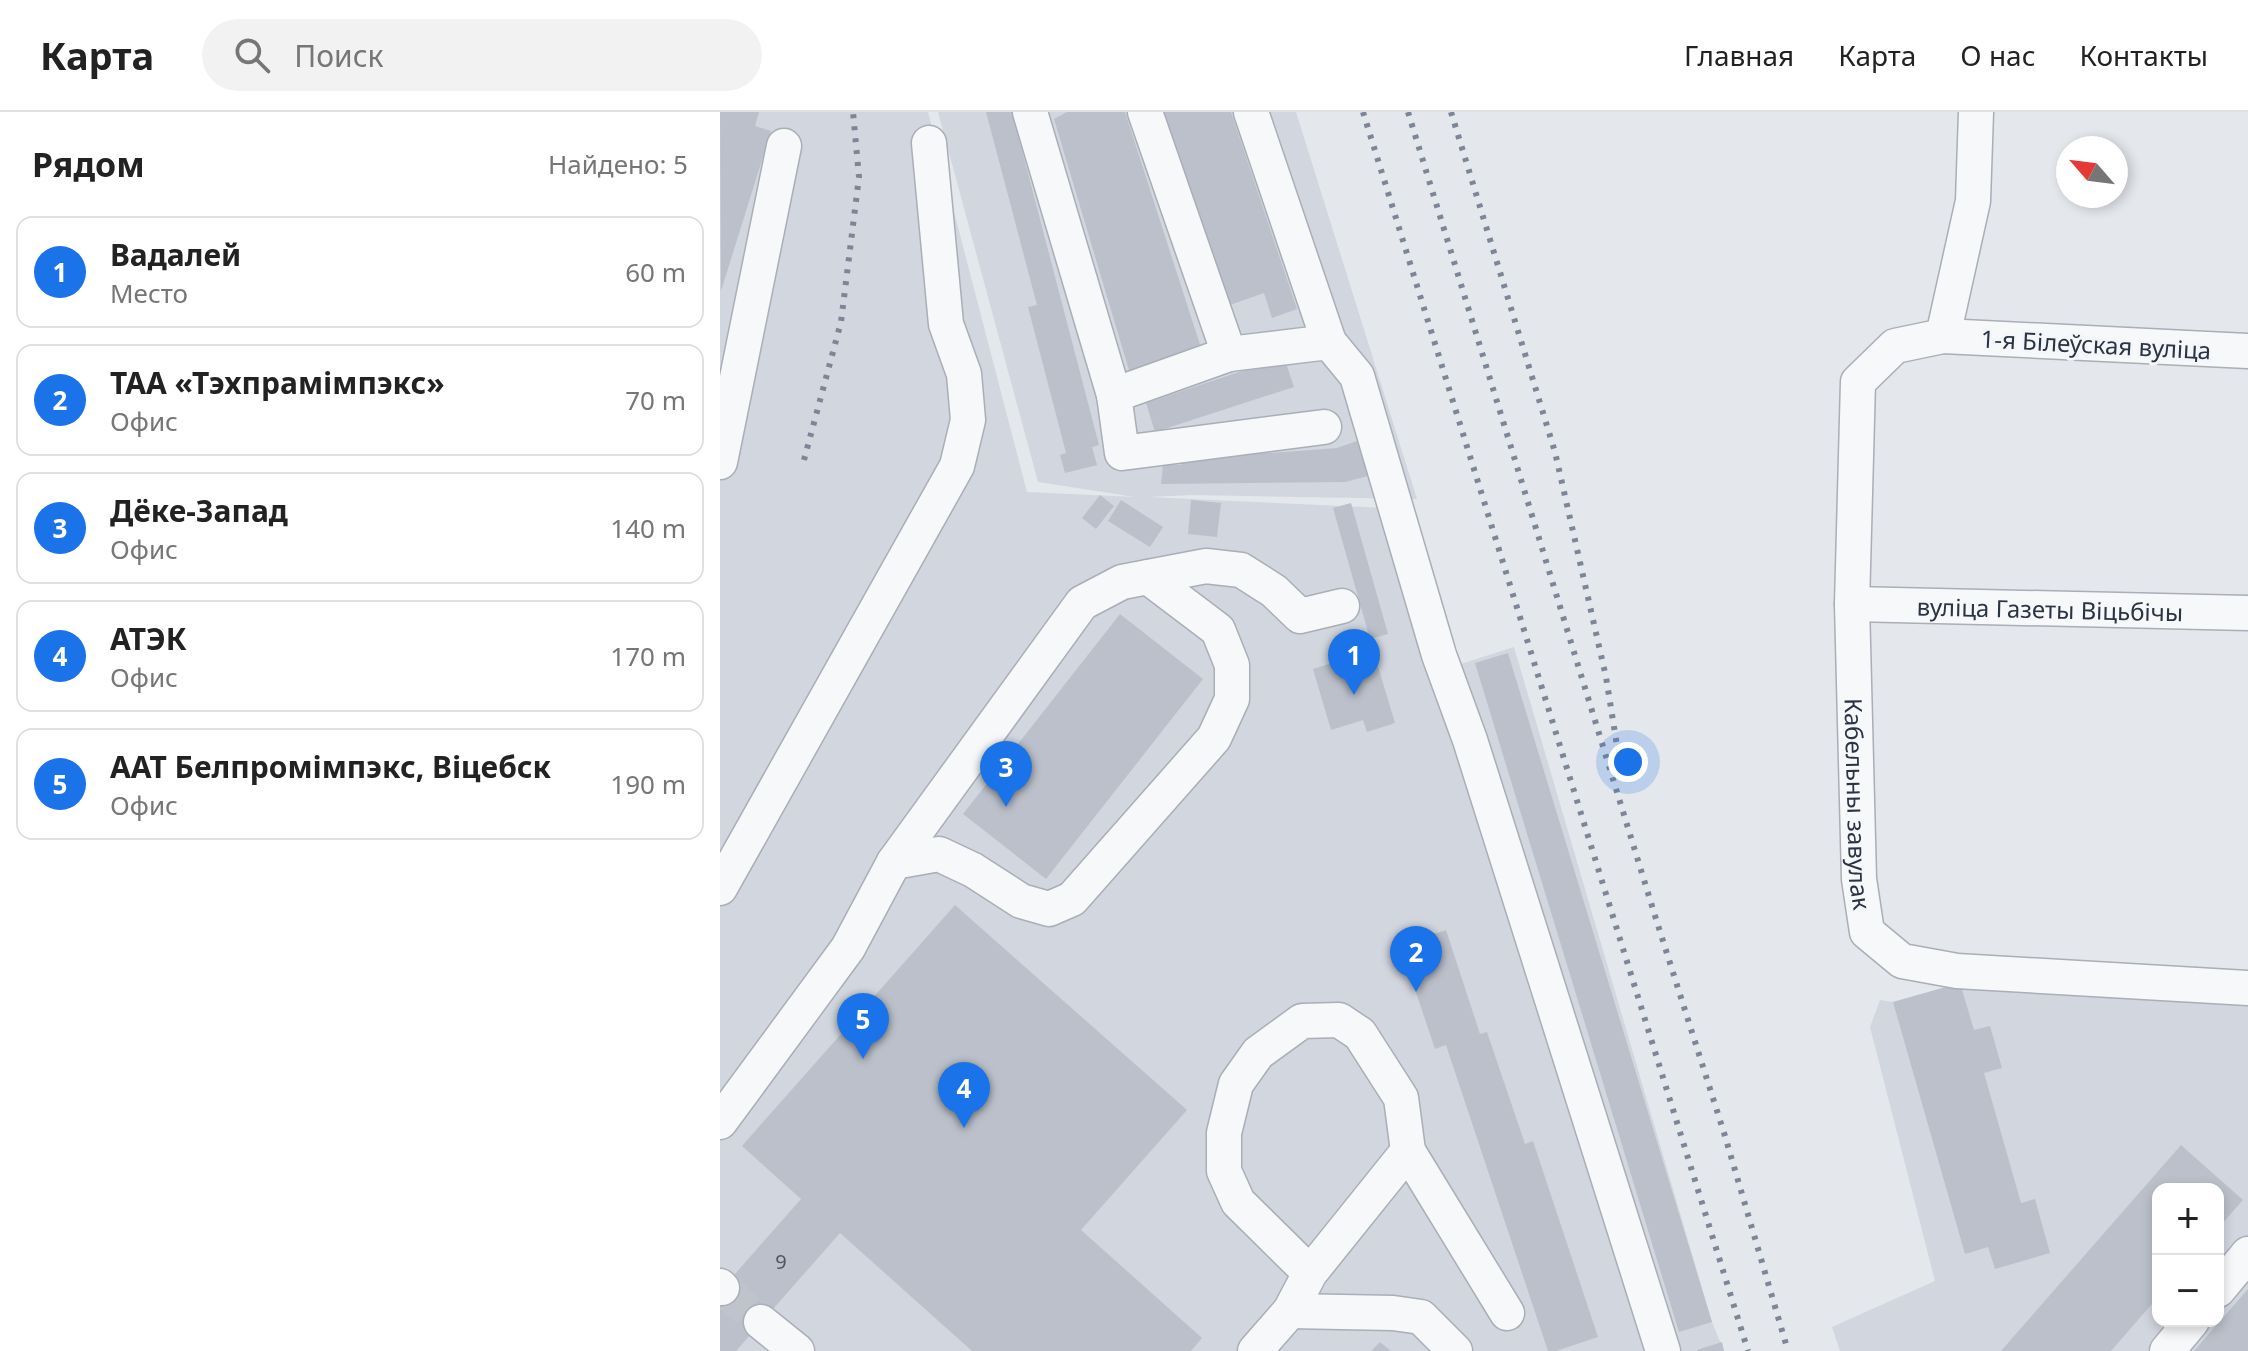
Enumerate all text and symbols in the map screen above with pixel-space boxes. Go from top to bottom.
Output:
search box [202,19,762,91]
text: Карта [40,29,154,81]
icon: search [230,33,274,77]
text: Поиск [294,35,383,76]
text: Главная [1684,36,1794,74]
text: Карта [1838,36,1916,74]
text: О нас [1960,36,2036,74]
text: Контакты [2080,36,2208,74]
north arrow [2056,136,2128,208]
text: Рядом [32,141,145,187]
text: Найдено: 5 [548,146,688,182]
text: Вадалей [110,234,241,275]
text: 1 [53,254,67,290]
text: 60 m [625,254,686,290]
text: Место [110,275,188,311]
street label: 1-я Білеўская вуліца [1980,321,2212,367]
text: ТАА «Тэхпрамімпэкс» [110,362,445,403]
text: 2 [53,382,67,418]
text: 70 m [625,382,686,418]
text: Офис [110,403,178,439]
text: Дёке-Запад [110,490,288,531]
text: 3 [53,510,67,546]
text: 140 m [610,510,686,546]
text: Офис [110,531,178,567]
street label: вуліца Газеты Віцьбічы [1916,589,2183,628]
text: АТЭК [110,618,186,659]
pin: 1 [1328,629,1380,695]
text: 4 [53,638,67,674]
text: 170 m [610,638,686,674]
text: Офис [110,659,178,695]
street label: Кабельны завулак [1838,698,1880,912]
pin: 3 [980,741,1032,807]
your location [1608,742,1648,782]
text: ААТ Белпромімпэкс, Віцебск [110,746,551,787]
text: 5 [53,766,67,802]
text: 190 m [610,766,686,802]
text: Офис [110,787,178,823]
pin: 2 [1390,926,1442,992]
pin: 5 [837,993,889,1059]
pin: 4 [938,1062,990,1128]
map controls [2152,1183,2224,1327]
button: + [2152,1183,2224,1255]
house number: 9 [775,1248,787,1275]
button: − [2152,1255,2224,1327]

